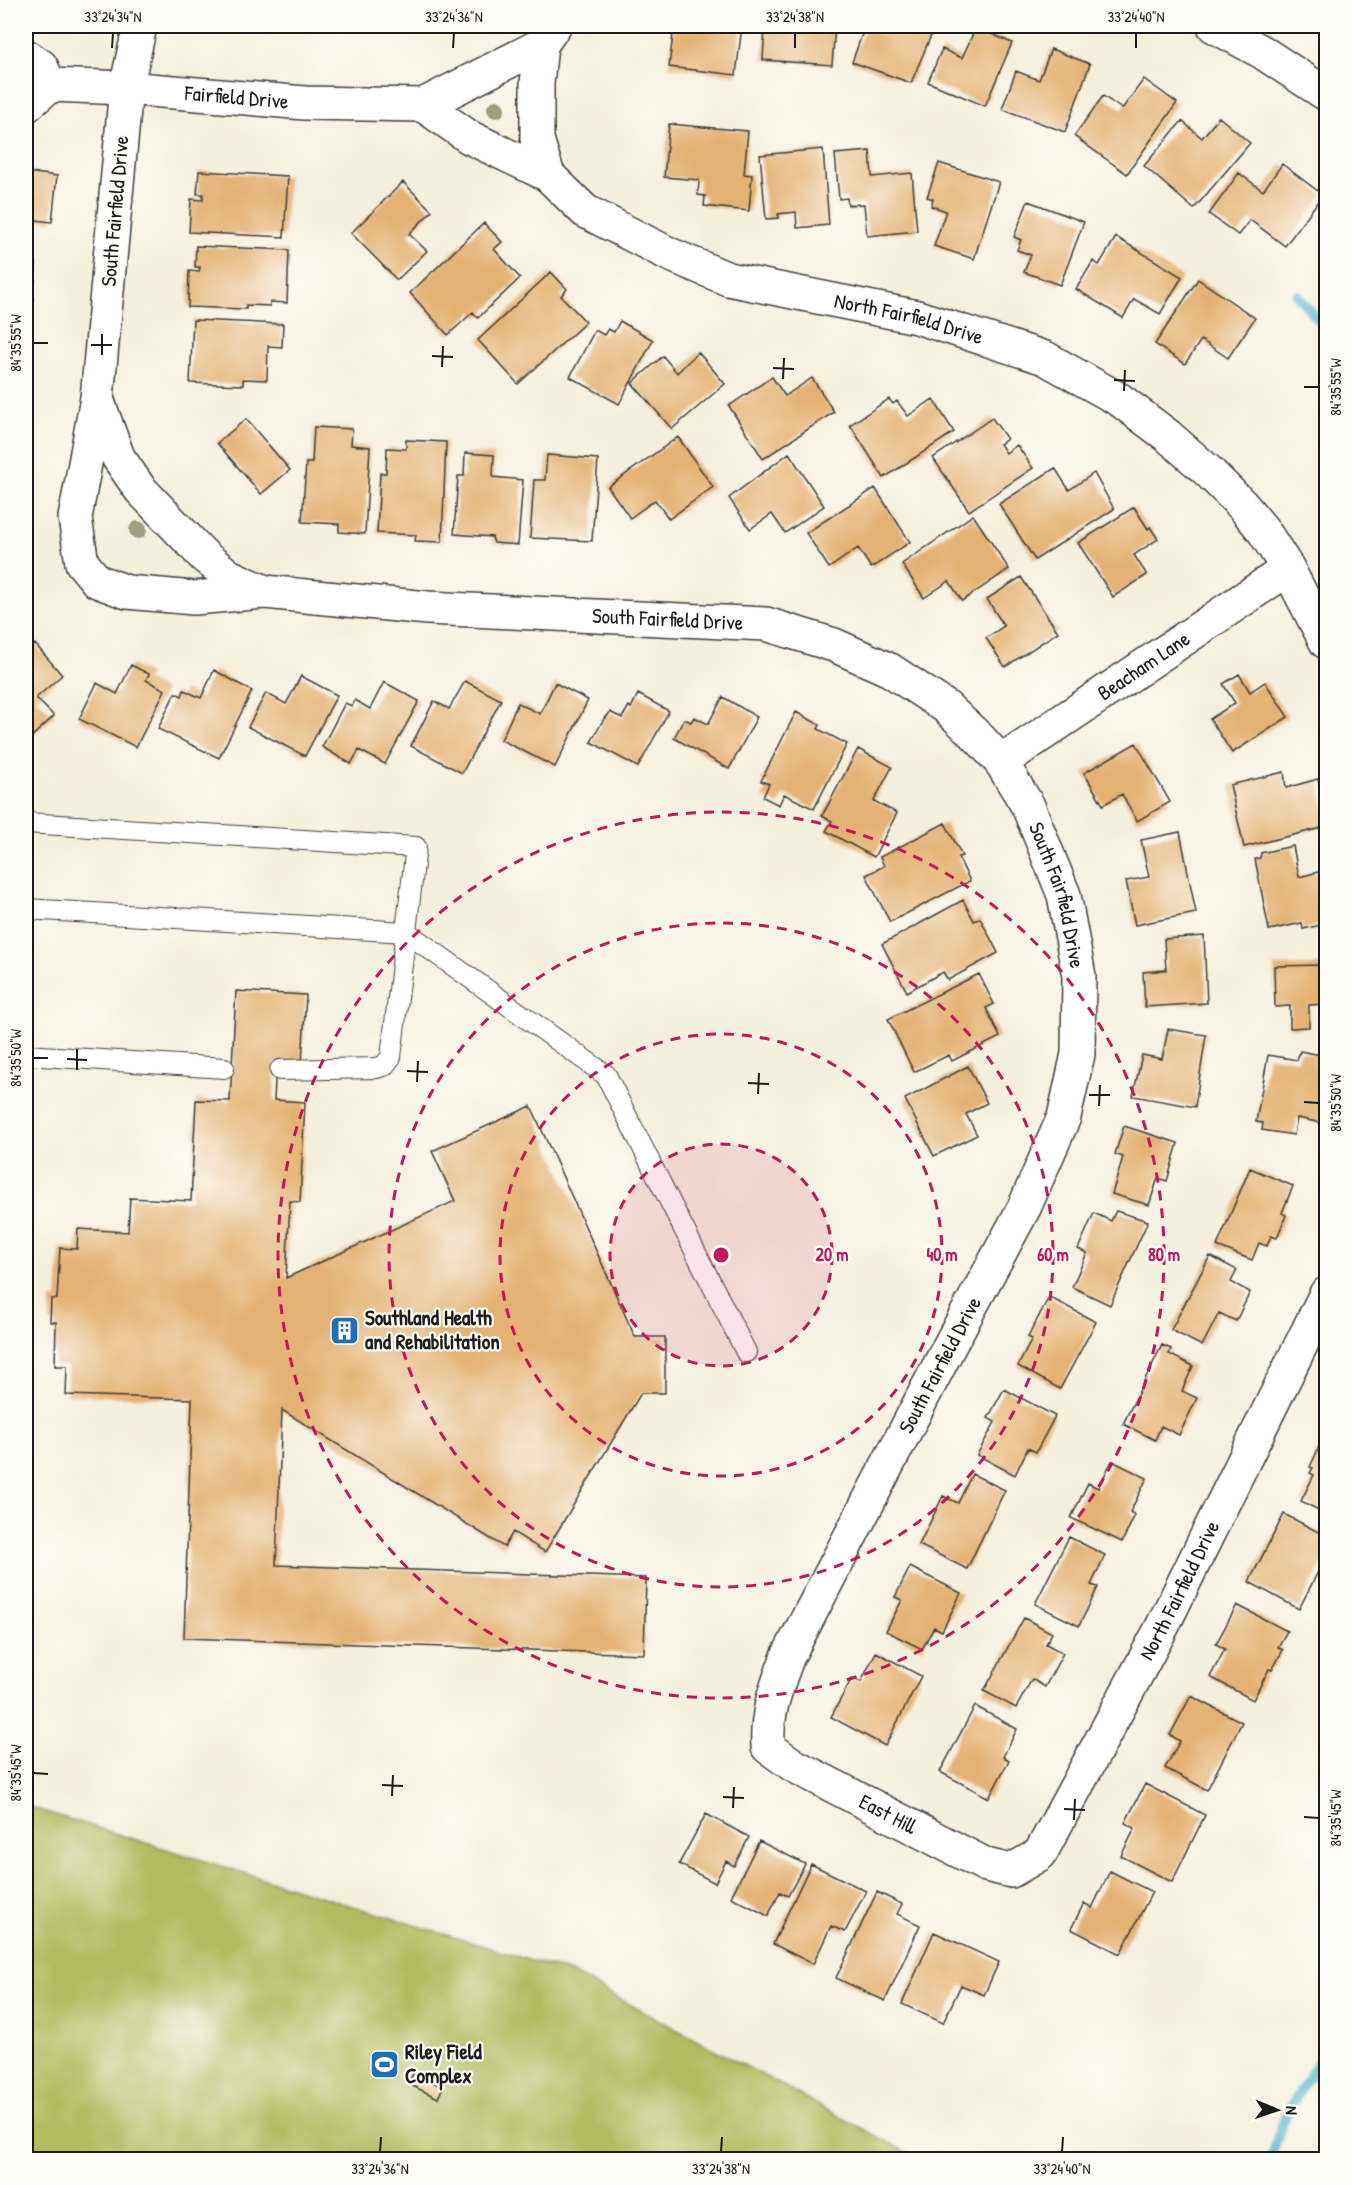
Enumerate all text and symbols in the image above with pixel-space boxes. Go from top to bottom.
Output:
text: 33°24'34"N [85,6,141,27]
text: 33°24'36"N [425,6,483,27]
text: 33°24'38"N [766,6,824,27]
text: 33°24'40"N [1108,6,1164,27]
street label: Fairfield Drive [183,78,290,116]
street label: South Fairfield Drive [93,134,136,288]
street label: North Fairfield Drive [832,286,987,351]
text: 84°35'55"W [5,313,26,372]
text: 84°35'55"W [1325,357,1346,416]
street label: South Fairfield Drive [591,601,744,637]
street label: Beacham Lane [1092,624,1195,707]
street label: South Fairfield Drive [1022,818,1092,970]
text: 84°35'50"W [5,1028,26,1087]
text: 84°35'50"W [1325,1073,1346,1132]
text: 20 m [816,1242,848,1267]
text: 40 m [926,1242,958,1267]
text: 60 m [1037,1242,1069,1267]
text: 80 m [1148,1242,1180,1267]
centre of rings [711,1245,731,1265]
street label: South Fairfield Drive [891,1291,988,1438]
place label: Southland Health and Rehabilitation [365,1303,500,1356]
building icon: Southland Health and Rehabilitation [328,1314,360,1346]
street label: North Fairfield Drive [1132,1516,1226,1665]
text: 84°35'45"W [5,1744,26,1801]
street label: East Hill [854,1787,923,1841]
text: 84°35'45"W [1325,1789,1346,1846]
place label: Riley Field Complex [405,2037,482,2091]
sports icon: Riley Field Complex [368,2048,400,2080]
north arrow [1247,2080,1307,2140]
text: N [1281,2106,1303,2116]
text: 33°24'36"N [351,2158,409,2179]
text: 33°24'38"N [692,2158,750,2179]
text: 33°24'40"N [1034,2158,1090,2179]

